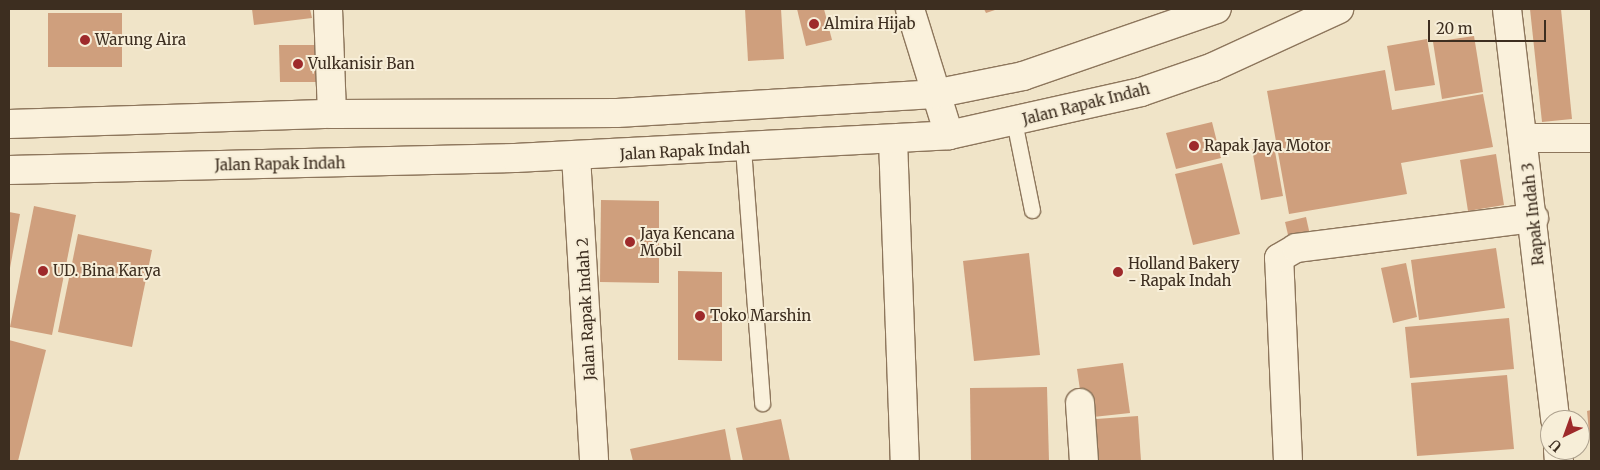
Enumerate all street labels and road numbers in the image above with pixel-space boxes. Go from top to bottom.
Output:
street label: Jalan Rapak Indah [1020,79,1152,129]
street label: Jalan Rapak Indah [619,139,751,163]
street label: Jalan Rapak Indah [215,154,345,174]
street label: Rapak Indah 3 [1519,162,1547,266]
street label: Jalan Rapak Indah 2 [573,237,599,381]

